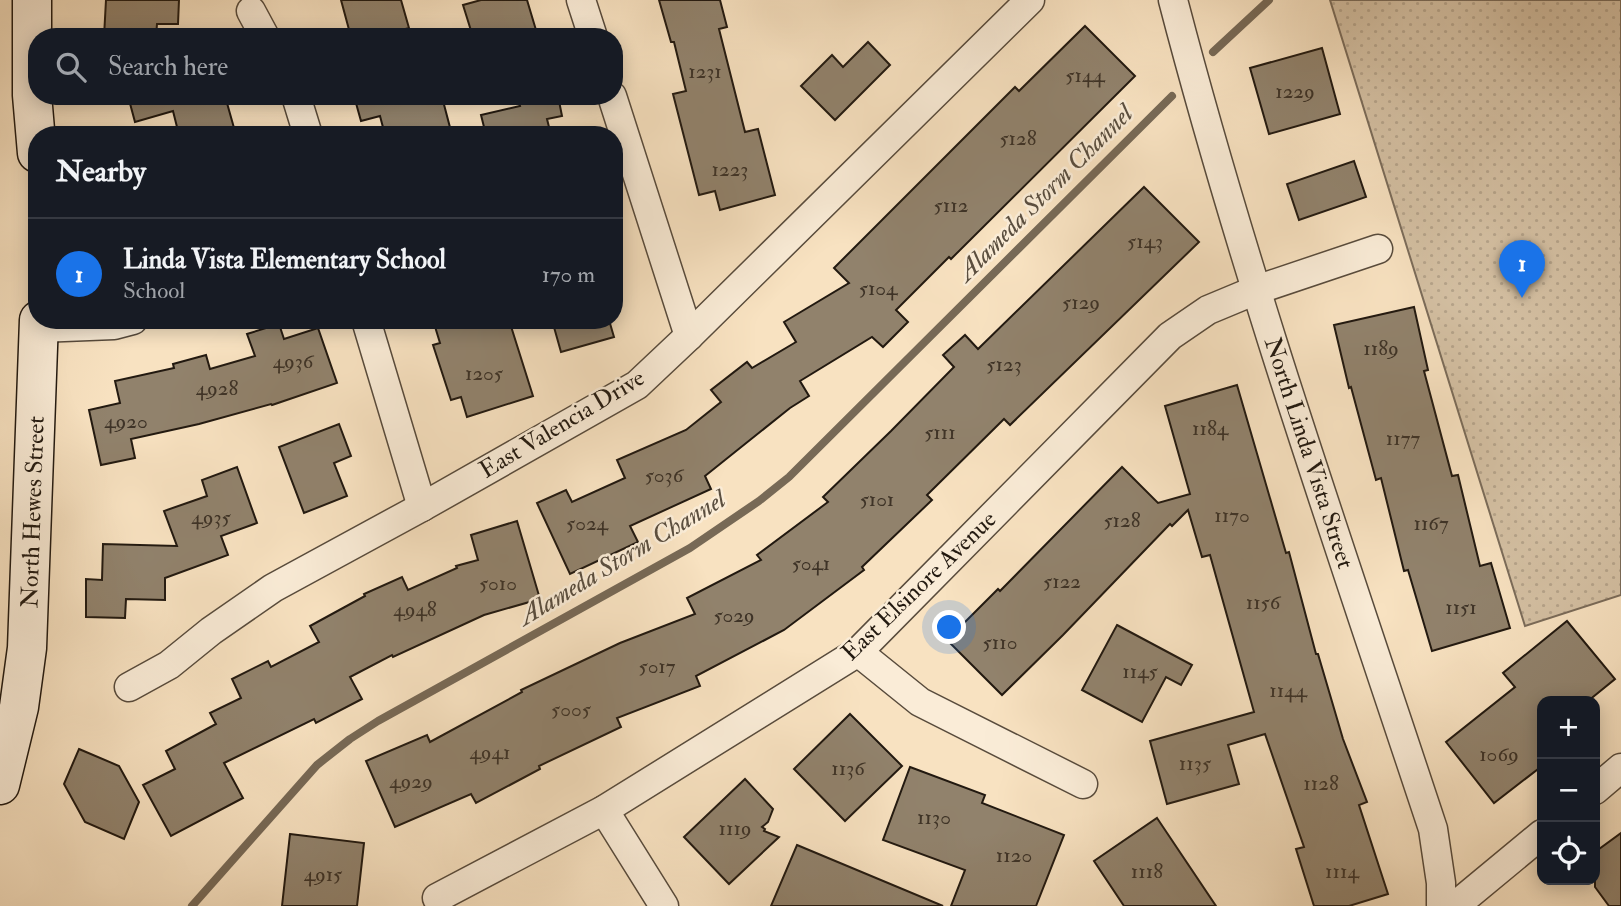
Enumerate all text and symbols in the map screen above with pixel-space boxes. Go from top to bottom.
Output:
search box [28,28,623,105]
icon: search [52,48,90,86]
text: Search here [108,51,228,83]
house number: 1231 [688,58,722,85]
house number: 5144 [1065,62,1106,89]
house number: 1229 [1275,78,1315,105]
water label: Alameda Storm Channel [948,97,1141,290]
house number: 5128 [999,125,1037,152]
text: Nearby [56,153,146,190]
house number: 1223 [712,156,748,183]
house number: 5112 [934,192,968,219]
house number: 5143 [1127,228,1163,255]
pin: 1 [1499,240,1545,298]
text: Linda Vista Elementary School [123,244,446,276]
text: 1 [75,260,83,289]
text: 170 m [542,260,595,289]
house number: 5104 [859,275,899,302]
text: School [123,276,185,305]
house number: 5129 [1062,289,1100,316]
street label: North Linda Vista Street [1257,333,1361,573]
house number: 1189 [1363,335,1399,362]
house number: 4936 [273,348,315,375]
house number: 5123 [986,351,1022,378]
house number: 1205 [465,360,504,387]
street label: East Valencia Drive [474,362,650,486]
house number: 4928 [196,375,238,402]
house number: 4920 [104,408,148,435]
street label: North Hewes Street [14,415,52,609]
house number: 1184 [1192,415,1230,442]
house number: 5111 [924,419,956,446]
house number: 1177 [1386,425,1420,452]
house number: 5036 [645,462,685,489]
water label: Alameda Storm Channel [510,483,733,634]
house number: 5101 [860,486,894,513]
house number: 1170 [1214,502,1250,529]
house number: 4935 [191,504,231,531]
street label: East Elsinore Avenue [835,504,1003,668]
house number: 5128 [1103,507,1141,534]
house number: 5024 [566,510,610,537]
house number: 1167 [1413,510,1449,537]
house number: 5041 [792,550,830,577]
house number: 5122 [1043,568,1081,595]
house number: 5010 [479,570,517,597]
house number: 1156 [1246,589,1282,616]
house number: 1151 [1445,594,1477,621]
house number: 4948 [393,596,437,623]
house number: 5029 [713,602,755,629]
your location [932,610,966,644]
house number: 5110 [983,629,1017,656]
house number: 5017 [639,653,676,680]
house number: 1145 [1122,658,1159,685]
house number: 1144 [1269,677,1308,704]
house number: 5005 [551,696,592,723]
map controls [1537,696,1600,885]
button: + [1537,696,1600,759]
house number: 4941 [470,739,510,766]
house number: 1069 [1479,741,1519,768]
house number: 1135 [1179,750,1212,777]
house number: 1136 [831,755,866,782]
button: − [1537,759,1600,822]
house number: 4929 [389,768,433,795]
house number: 1128 [1303,770,1339,797]
house number: 1130 [917,804,951,831]
house number: 1119 [718,815,752,842]
button: locate [1537,822,1600,885]
house number: 1120 [996,842,1032,869]
house number: 1118 [1131,858,1163,885]
house number: 1114 [1325,858,1361,885]
house number: 4915 [304,861,343,888]

